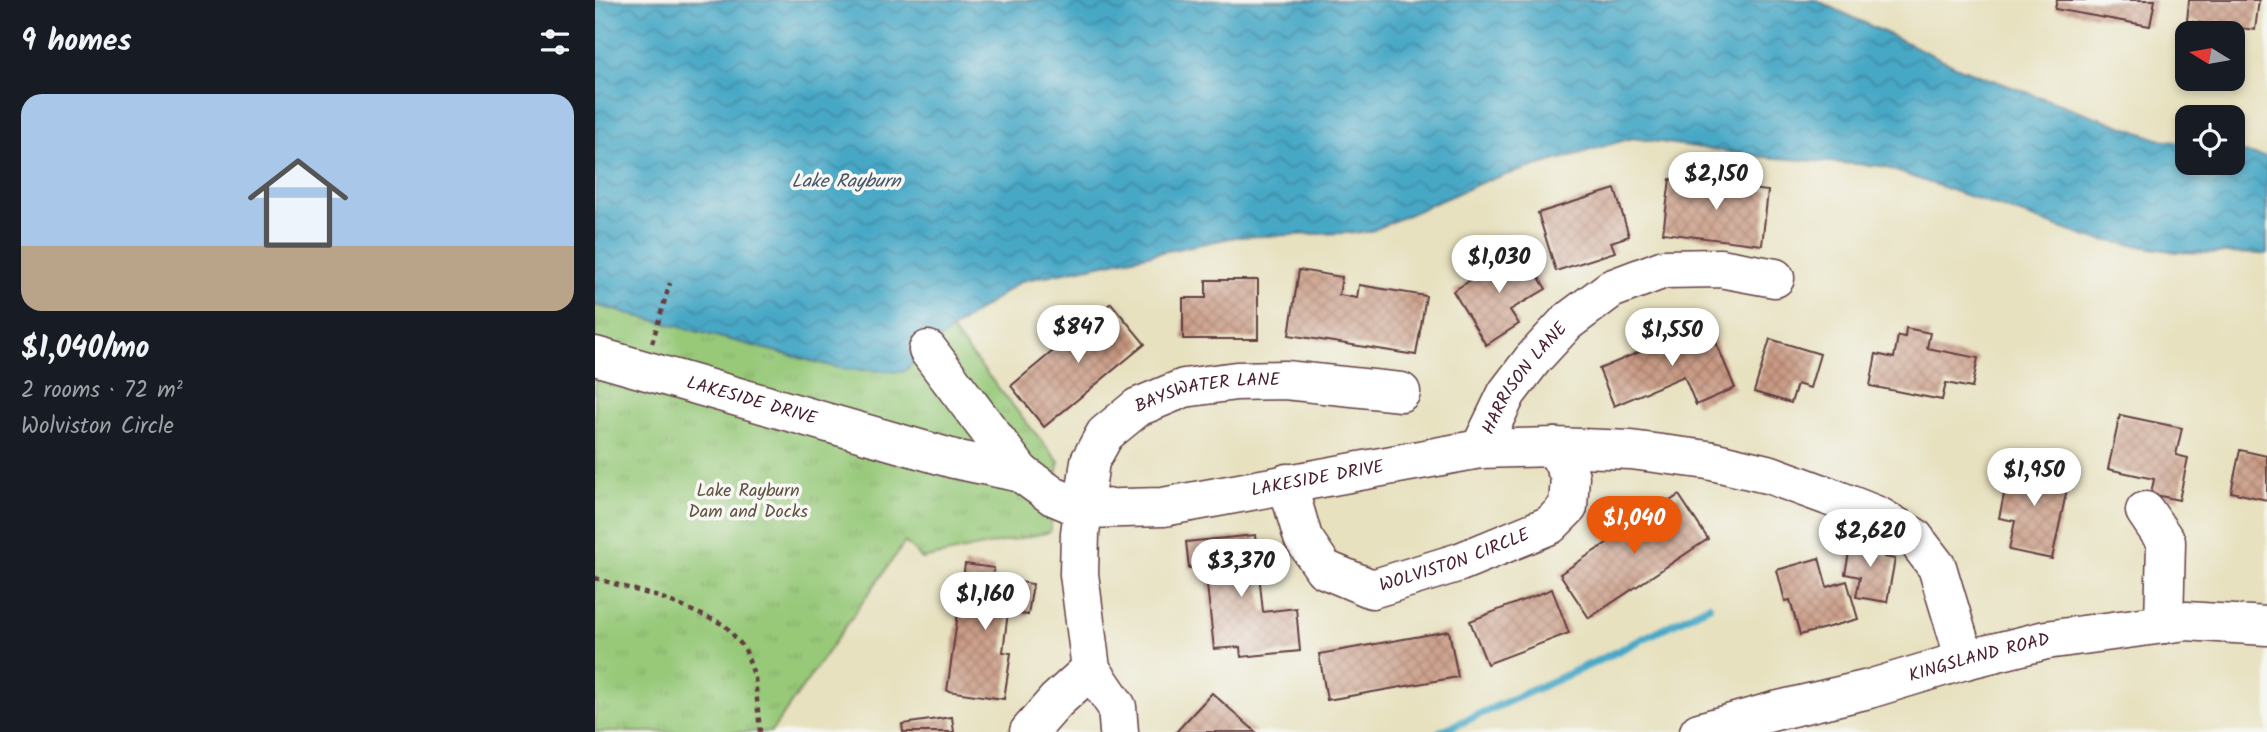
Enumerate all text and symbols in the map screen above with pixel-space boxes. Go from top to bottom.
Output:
text: 9 homes [21,18,132,66]
north arrow [2175,21,2245,91]
map controls [2175,21,2245,175]
icon: filters [536,23,574,61]
button: locate [2175,105,2245,175]
icon: home [235,140,361,266]
pin: $2,150 [1659,152,1773,212]
text: $2,150 [1684,157,1748,193]
water label: Lake Rayburn [792,167,902,197]
pin: $1,030 [1442,236,1556,295]
text: $1,030 [1468,240,1530,276]
pin: $847 [1037,306,1119,365]
pin: $1,550 [1615,308,1729,368]
text: $847 [1053,310,1103,346]
text: $1,550 [1641,313,1703,349]
street label: HARRISON LANE [1475,315,1575,440]
text: $1,040/mo [21,325,150,373]
street label: BAYSWATER LANE [1130,366,1281,421]
street label: LAKESIDE DRIVE [683,368,821,434]
text: 2 rooms · 72 m² [21,373,183,409]
text: Wolviston Circle [21,409,174,445]
pin: $1,950 [1977,448,2091,508]
street label: LAKESIDE DRIVE [1249,452,1387,505]
text: $1,950 [2003,453,2065,489]
park label: Lake Rayburn Dam and Docks [688,477,808,527]
pin: $1,040 [1577,496,1691,556]
text: $1,040 [1603,501,1665,537]
pin: $2,620 [1813,510,1927,569]
text: $2,620 [1835,514,1905,550]
street label: WOLVISTON CIRCLE [1376,520,1535,600]
pin: $3,370 [1184,540,1298,599]
text: $3,370 [1207,544,1275,580]
pin: $1,160 [928,572,1042,632]
text: $1,160 [956,577,1014,613]
street label: KINGSLAND ROAD [1905,625,2053,691]

